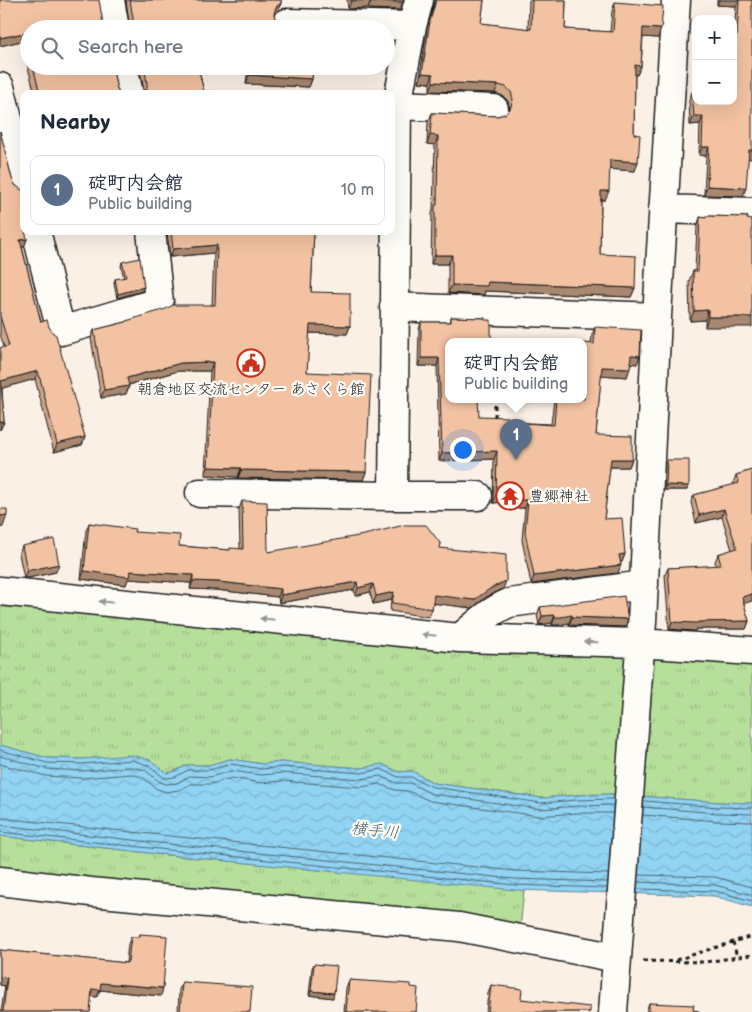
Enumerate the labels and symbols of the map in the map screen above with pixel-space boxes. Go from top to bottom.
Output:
public building icon: 朝倉地区交流センター あさくら館 [236,348,266,378]
place label: 朝倉地区交流センター あさくら館 [137,380,365,399]
pin: 1 [500,419,532,460]
your location [450,437,476,463]
temple icon: 豊郷神社 [495,481,525,511]
place label: 豊郷神社 [529,487,589,506]
one-way arrow [97,598,113,606]
one-way arrow [259,614,275,622]
one-way arrow [421,631,437,639]
one-way arrow [583,638,599,646]
water label: 横手川 [350,819,400,843]

